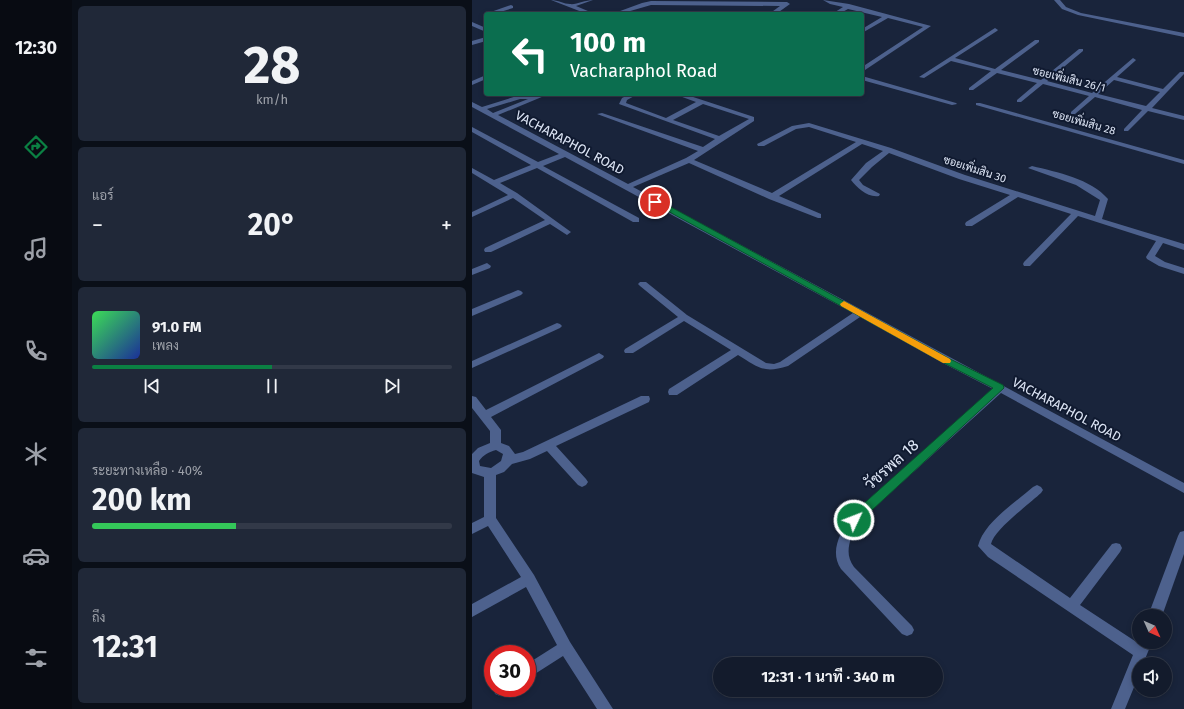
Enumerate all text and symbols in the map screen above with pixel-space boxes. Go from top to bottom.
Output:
text: 100 m [570,26,646,59]
icon: left [504,28,556,80]
text: 28 [243,34,301,97]
text: 12:30 [15,37,57,59]
text: Vacharaphol Road [570,60,717,82]
street label: ซอยเพิ่มสิน 26/1 [1031,60,1108,95]
text: km/h [256,92,288,107]
street label: ซอยเพิ่มสิน 28 [1051,103,1118,138]
street label: VACHARAPHOL ROAD [513,107,627,177]
icon: directions [22,133,50,161]
street label: ซอยเพิ่มสิน 30 [942,149,1009,186]
pin [638,185,672,219]
text: แอร์ [92,188,113,203]
icon: arrive [644,191,666,213]
text: 20° [248,207,296,243]
text: − [92,212,103,239]
text: + [441,212,452,239]
icon: music [22,235,50,263]
text: 91.0 FM [152,318,202,336]
icon: phone [22,337,50,365]
text: เพลง [152,338,179,353]
street label: VACHARAPHOL ROAD [1010,374,1124,444]
icon: previous [141,375,163,397]
icon: pause [261,375,283,397]
icon: next [381,375,403,397]
street label: วัชรพล 18 [860,434,923,494]
icon: climate [22,440,50,468]
text: ระยะทางเหลือ · 40% [92,463,203,478]
text: 200 km [92,482,192,518]
position arrow [833,499,875,541]
icon: car [22,542,50,570]
north arrow [1132,609,1172,649]
map controls [1132,609,1172,697]
text: ถึง [92,610,105,625]
text: 12:31 [92,629,158,665]
icon: filters [22,644,50,672]
speed limit sign: 30 [484,645,536,697]
button: sound [1132,657,1172,697]
text: 12:31 · 1 นาที · 340 m [761,668,895,686]

